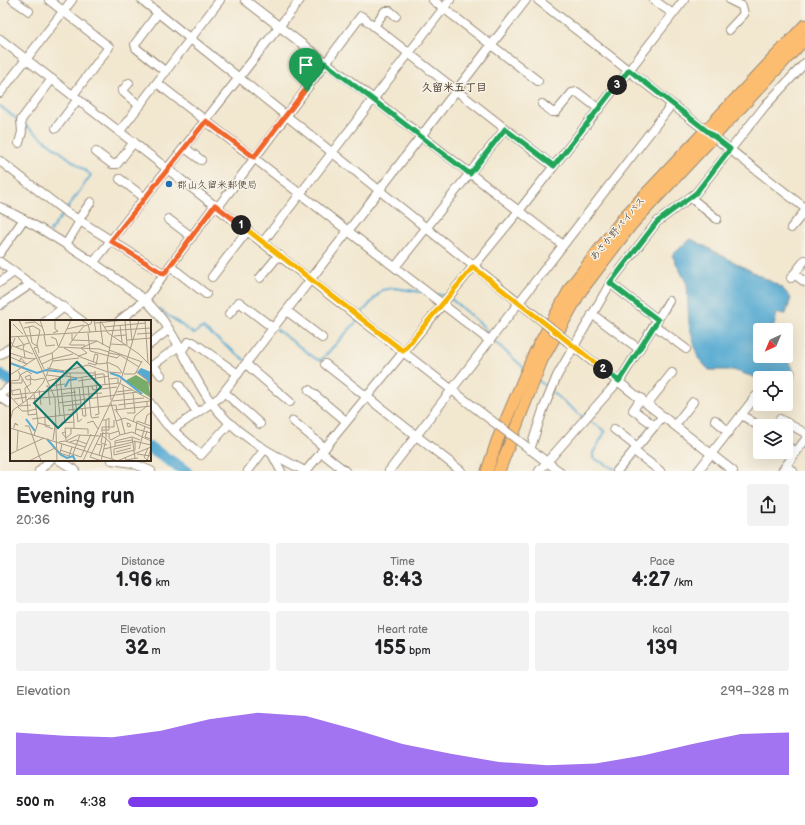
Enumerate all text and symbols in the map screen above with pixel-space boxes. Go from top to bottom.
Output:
pin [289,48,323,89]
icon: arrive [295,54,317,76]
pin: 3 [607,75,627,95]
text: 3 [614,78,620,91]
district label: 久留米五丁目 [421,81,487,94]
marker: 郡山久留米郵便局 [164,179,174,189]
place label: 郡山久留米郵便局 [177,179,257,191]
street label: あさか野バイパス [588,194,648,263]
pin: 1 [231,215,251,235]
text: 1 [239,218,243,231]
inset map [10,320,151,461]
north arrow [753,323,793,363]
map controls [753,323,793,459]
pin: 2 [593,359,613,379]
text: 2 [600,362,606,375]
button: locate [753,371,793,411]
button: layers [753,419,793,459]
text: Evening run [16,483,135,510]
button: share [747,484,789,526]
text: 20:36 [16,512,50,528]
text: Distance [121,555,165,568]
text: Time [390,555,415,568]
text: Pace [650,555,675,568]
text: 1.96 [116,568,152,592]
text: 8:43 [382,568,423,592]
text: 4:27 [631,568,670,592]
text: km [152,576,170,589]
text: /km [670,576,693,589]
text: Elevation [120,623,166,636]
text: Heart rate [377,623,428,636]
text: kcal [652,623,672,636]
text: 32 [125,636,149,660]
text: 155 [374,636,406,660]
text: 139 [646,636,678,660]
text: m [149,644,161,657]
text: bpm [406,644,431,657]
text: Elevation [16,683,70,699]
text: 299–328 m [720,683,789,699]
text: 500 m [16,794,54,810]
text: 4:38 [80,794,106,810]

